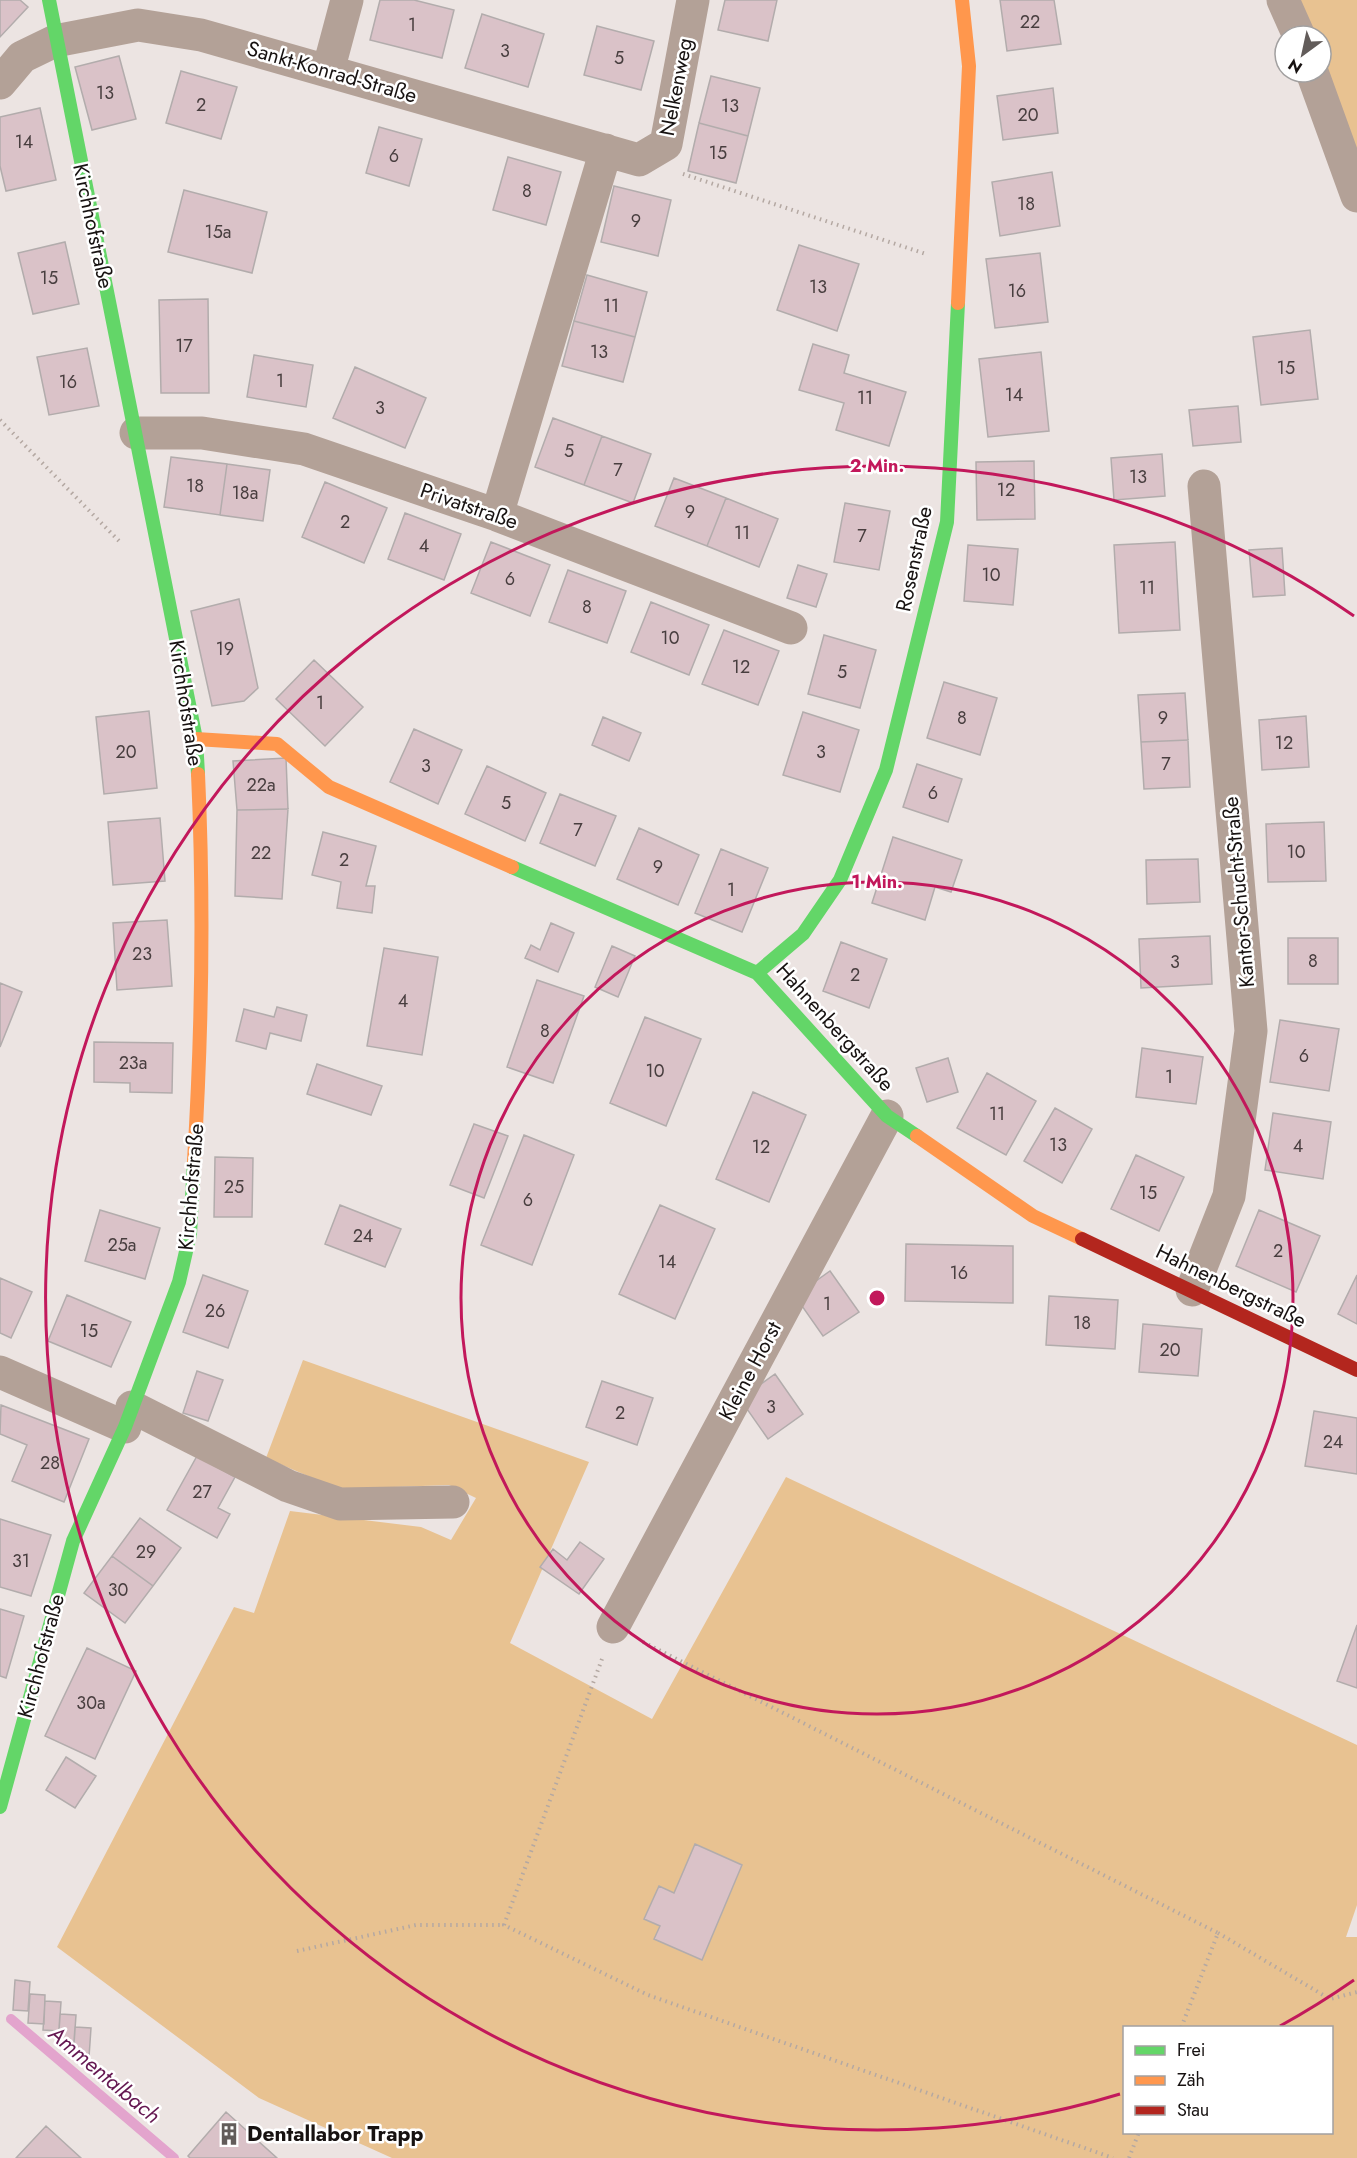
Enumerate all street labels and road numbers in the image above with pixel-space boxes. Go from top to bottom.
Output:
street label: Sankt-Konrad-Straße [244,33,421,111]
street label: Nelkenweg [652,35,700,139]
street label: Kirchhofstraße [65,161,121,292]
street label: Privatstraße [416,475,522,537]
street label: Rosenstraße [888,503,940,614]
street label: Kirchhofstraße [161,638,211,768]
street label: Kantor-Schucht-Straße [1216,795,1262,989]
street label: Hahnenbergstraße [769,956,901,1098]
street label: Kirchhofstraße [171,1122,212,1252]
street label: Hahnenbergstraße [1151,1237,1312,1336]
street label: Kleine Horst [711,1316,789,1426]
street label: Kirchhofstraße [10,1590,72,1721]

